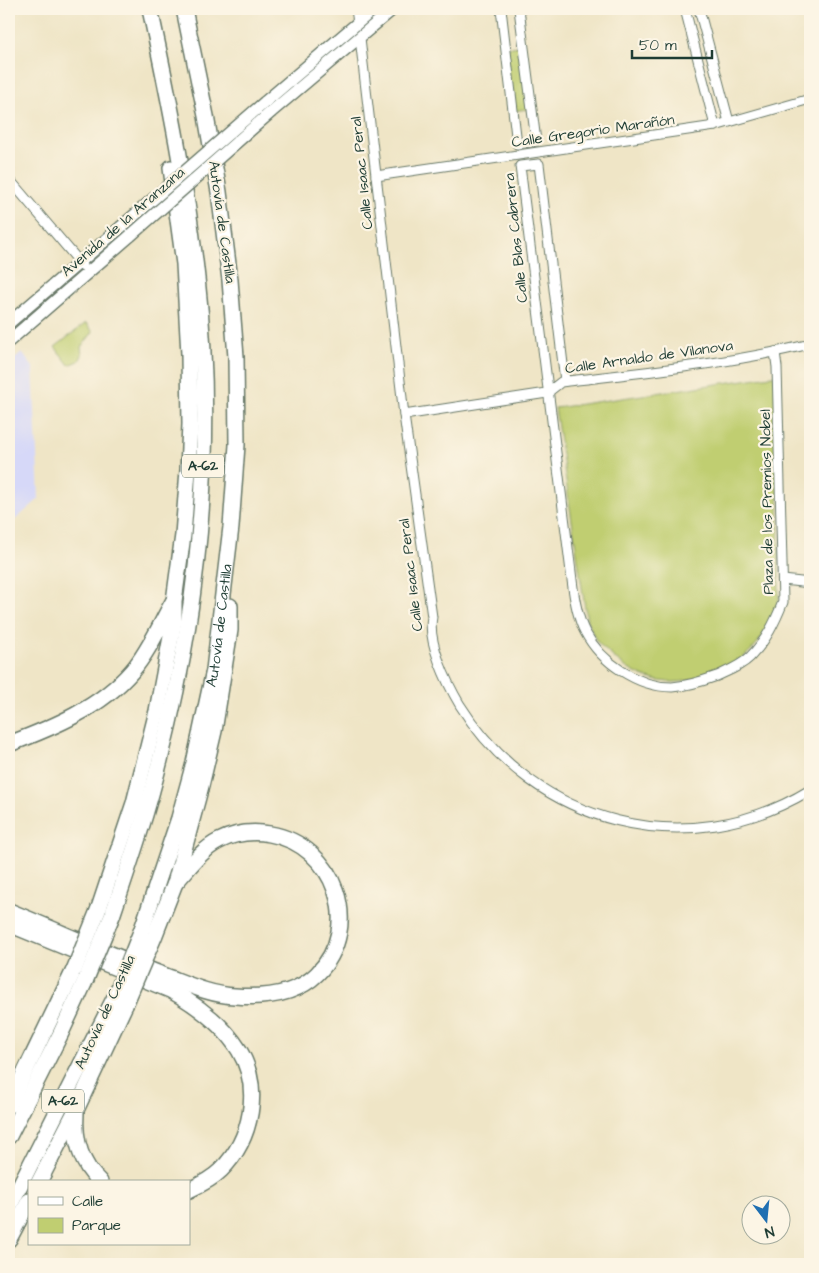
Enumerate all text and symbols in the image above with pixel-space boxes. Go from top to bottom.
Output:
scale bar [632,28,712,60]
text: 50 m [639,35,677,56]
street label: Calle Gregorio Marañón [510,109,676,154]
street label: Calle Isaac Peral [346,115,378,231]
street label: Autovía de Castilla [203,159,241,285]
street label: Avenida de la Aranzana [57,162,190,282]
street label: Calle Blas Cabrera [499,172,533,304]
street label: Calle Arnaldo de Vilanova [564,335,735,379]
street label: Plaza de los Premios Nobel [755,409,779,595]
road number: A-62 [182,454,224,478]
street label: Calle Isaac Peral [394,517,428,633]
street label: Autovía de Castilla [200,562,237,689]
street label: Autovía de Castilla [69,951,141,1072]
road number: A-62 [42,1090,84,1112]
legend [28,1180,190,1246]
text: Calle [72,1191,103,1212]
north arrow [742,1196,792,1246]
text: Parque [72,1215,121,1236]
text: N [762,1221,776,1242]

